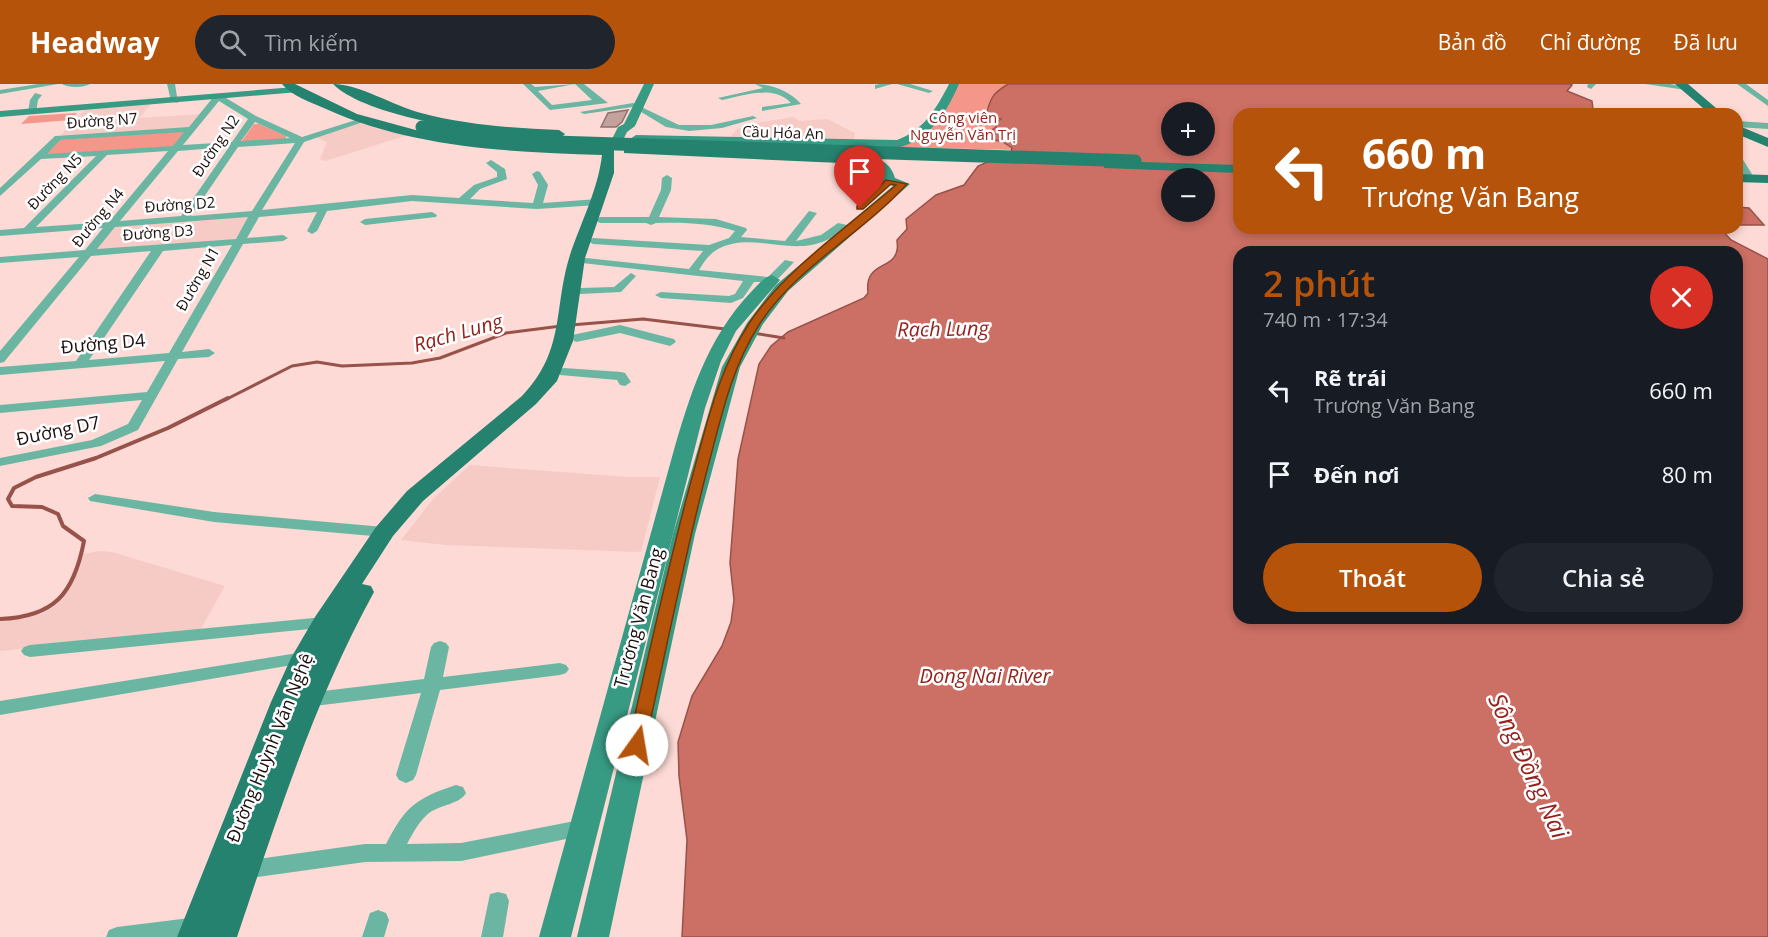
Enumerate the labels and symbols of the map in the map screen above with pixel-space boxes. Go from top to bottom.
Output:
park label: Công viên Nguyễn Văn Trị [910,107,1016,144]
street label: Đường N7 [66,108,138,132]
street label: Đường N2 [187,110,243,181]
street label: Cầu Hóa An [742,121,824,143]
pin [834,146,885,208]
street label: Đường N5 [22,149,86,214]
street label: Đường N4 [67,183,128,251]
street label: Đường D2 [144,192,216,216]
street label: Đường D3 [122,220,194,244]
street label: Đường N1 [171,243,224,314]
water label: Rạch Lung [410,307,506,358]
water label: Rạch Lung [897,314,990,343]
street label: Đường D4 [60,327,146,359]
street label: Đường D7 [14,409,102,451]
street label: Trương Văn Bang [608,545,668,691]
street label: Đường Huỳnh Văn Nghệ [220,649,318,846]
water label: Dong Nai River [920,662,1052,689]
water label: Sông Đồng Nai [1481,687,1578,844]
position arrow [605,713,669,777]

